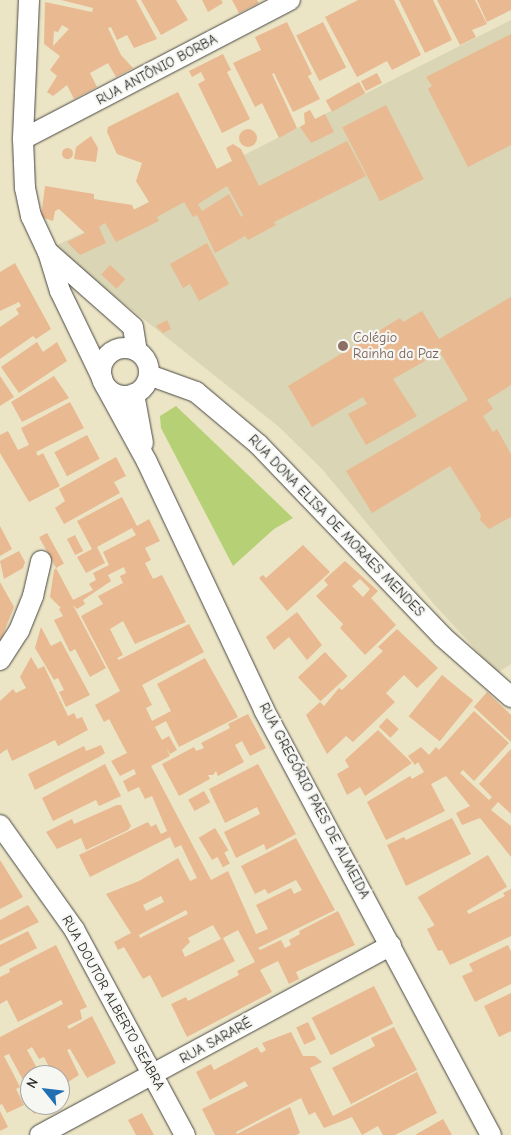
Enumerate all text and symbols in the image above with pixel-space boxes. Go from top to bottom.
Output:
street label: RUA ANTÔNIO BORBA [94,31,220,109]
place label: Colégio Rainha da Paz [353,330,439,362]
marker: Colégio Rainha da Paz [337,340,349,352]
street label: RUA DONA ELISA DE MORAES MENDES [244,432,428,620]
street label: RUA GREGÓRIO PAES DE ALMEIDA [255,700,373,902]
street label: RUA DOUTOR ALBERTO SEABRA [58,913,168,1093]
street label: RUA SARARÉ [177,1014,255,1068]
north arrow [20,1065,70,1115]
text: N [23,1075,42,1091]

